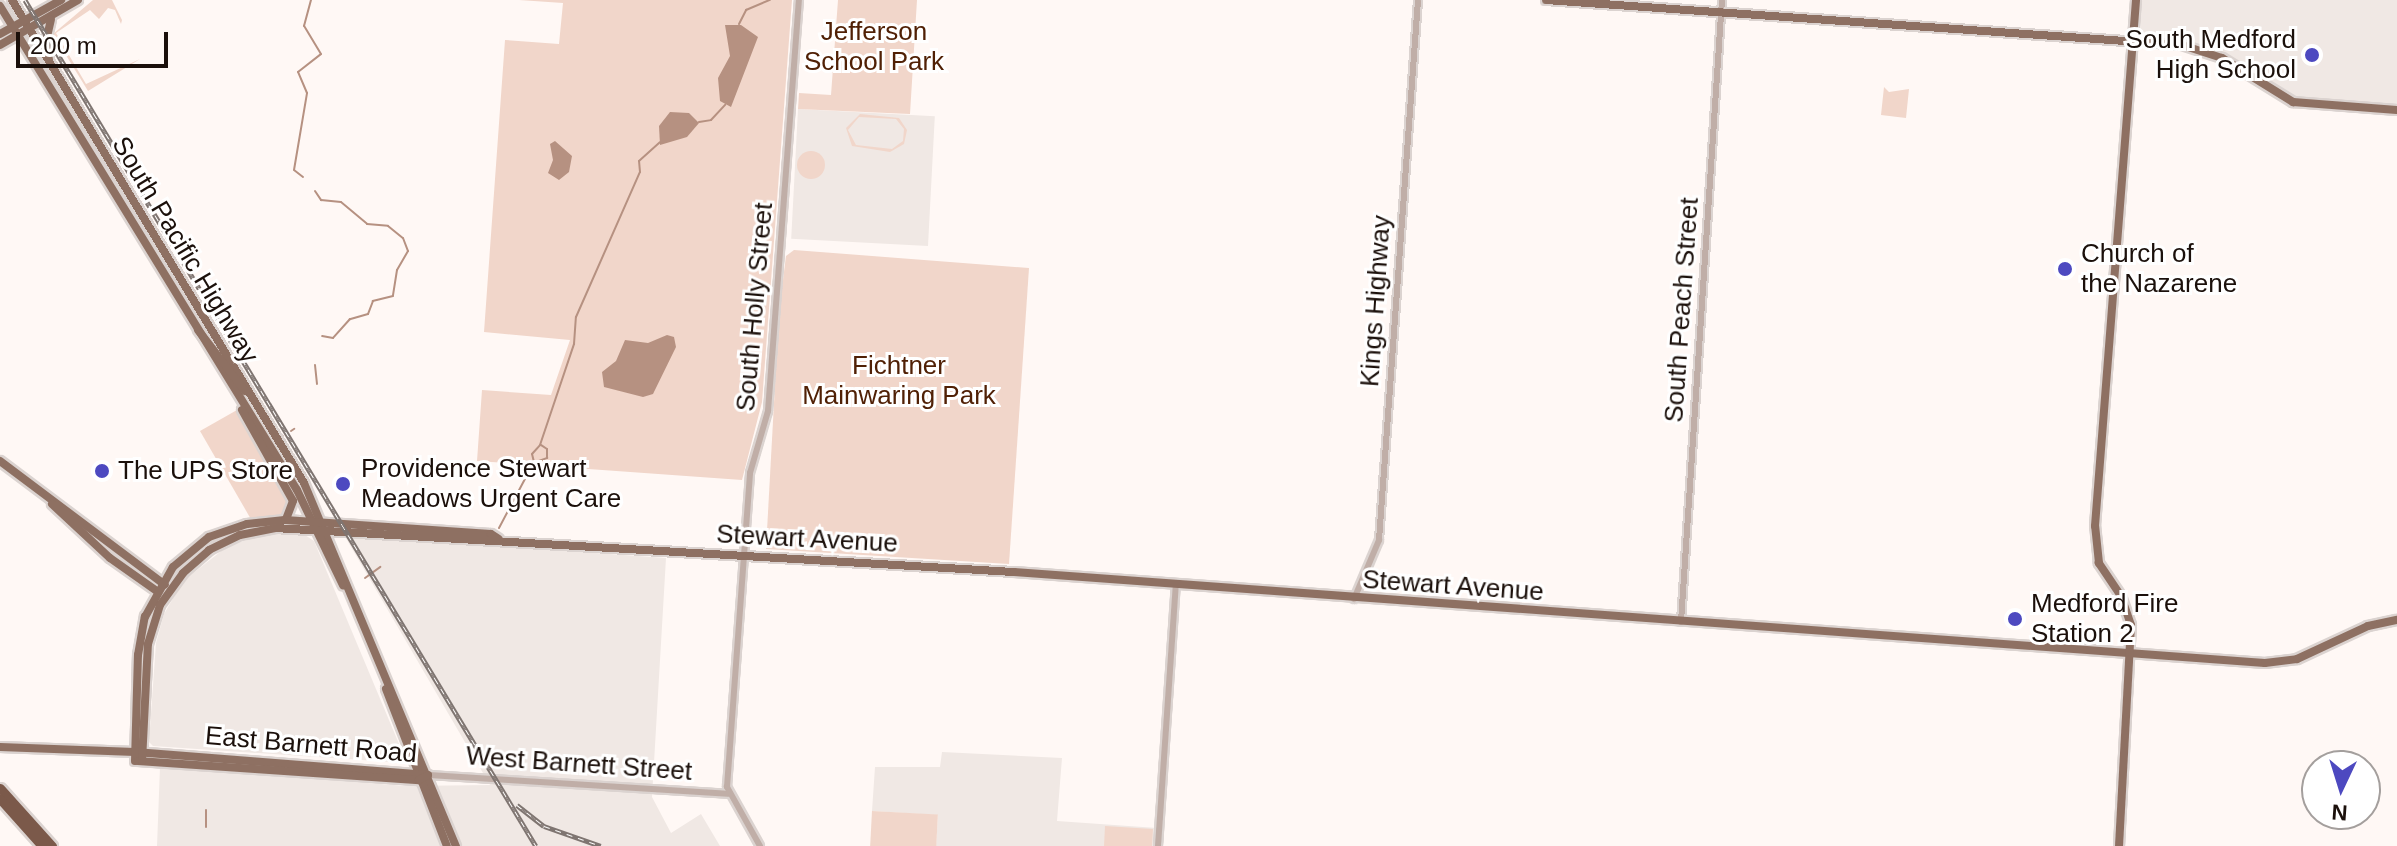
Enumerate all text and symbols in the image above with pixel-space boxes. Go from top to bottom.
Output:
scale bar [20,16,172,66]
park label: Jefferson School Park [804,16,944,78]
place label: South Medford High School [2125,24,2296,86]
text: 200 m [30,32,97,59]
marker: South Medford High School [2303,46,2321,64]
street label: South Pacific Highway [105,131,265,369]
street label: South Peach Street [1659,196,1705,424]
street label: South Holly Street [730,201,780,413]
street label: Kings Highway [1354,214,1398,388]
place label: Church of the Nazarene [2081,238,2237,300]
marker: Church of the Nazarene [2056,260,2074,278]
park label: Fichtner Mainwaring Park [802,350,996,412]
place label: Providence Stewart Meadows Urgent Care [361,453,621,514]
place label: The UPS Store [118,455,293,487]
marker: The UPS Store [93,462,111,480]
marker: Providence Stewart Meadows Urgent Care [332,473,354,495]
street label: Stewart Avenue [715,519,899,559]
street label: Stewart Avenue [1361,564,1545,608]
place label: Medford Fire Station 2 [2031,588,2178,650]
marker: Medford Fire Station 2 [2006,610,2024,628]
street label: East Barnett Road [204,720,418,770]
street label: West Barnett Street [465,741,693,787]
north arrow [2301,750,2381,830]
text: N [2331,799,2348,825]

